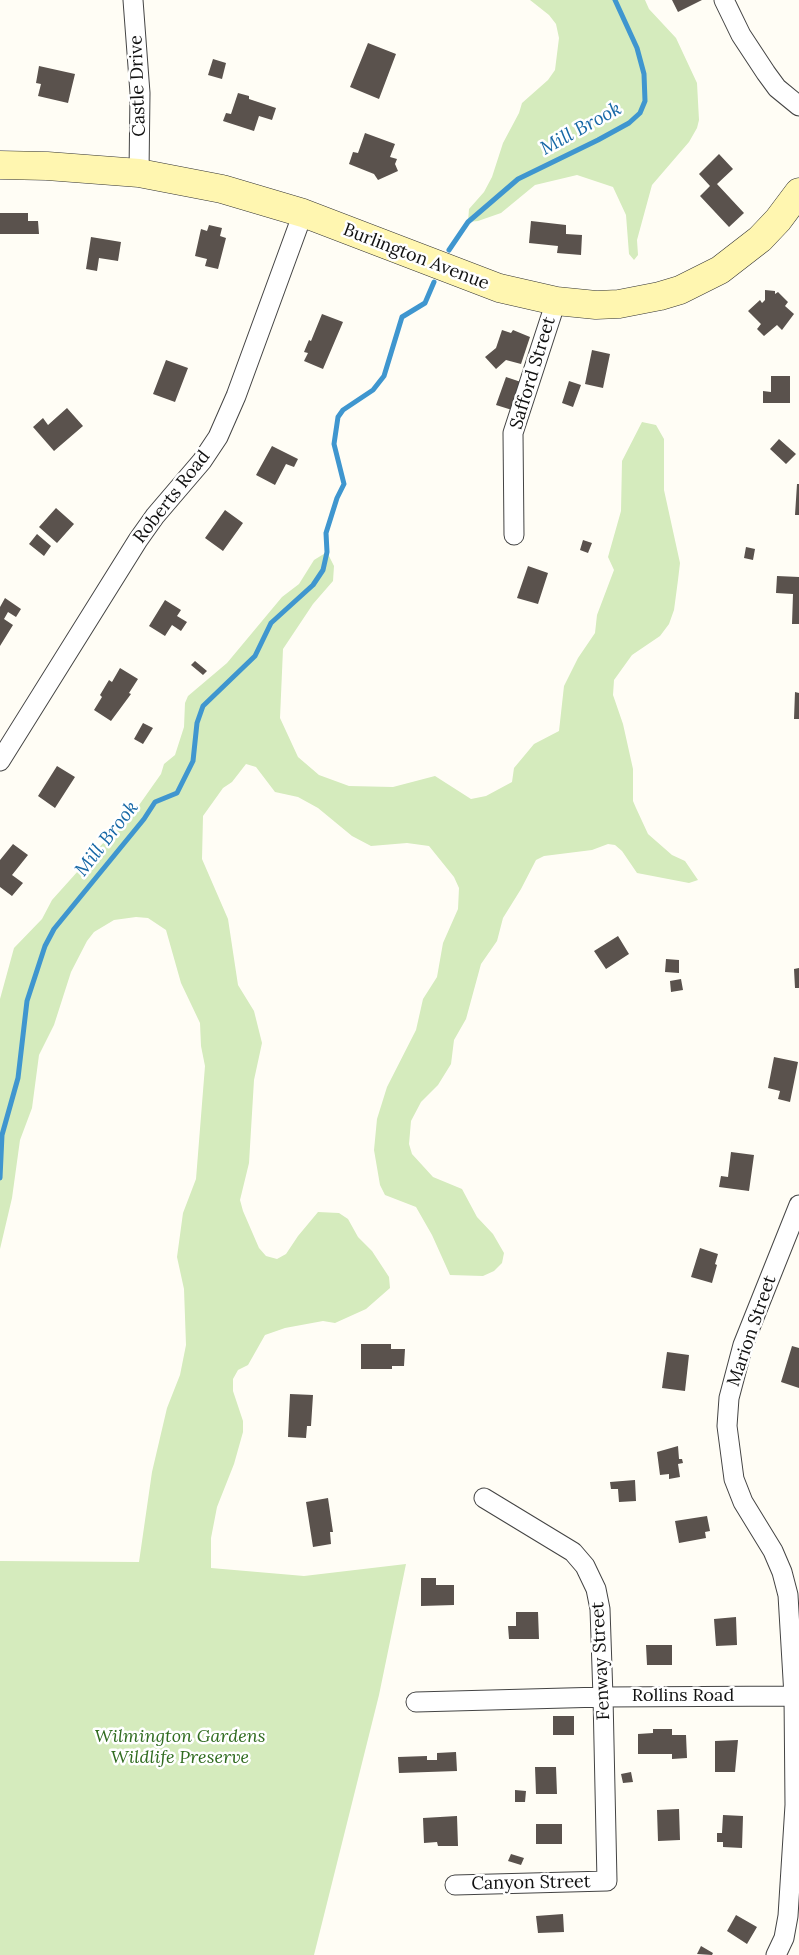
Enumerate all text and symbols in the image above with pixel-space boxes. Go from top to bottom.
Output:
street label: Castle Drive [125,35,151,137]
water label: Mill Brook [537,97,625,161]
street label: Burlington Avenue [340,219,492,295]
street label: Safford Street [506,314,560,432]
street label: Roberts Road [129,446,215,548]
water label: Mill Brook [71,797,143,881]
street label: Marion Street [723,1273,781,1389]
street label: Fenway Street [587,1601,615,1721]
street label: Rollins Road [632,1685,734,1707]
park label: Wilmington Gardens Wildlife Preserve [94,1726,266,1768]
street label: Canyon Street [471,1871,591,1895]

